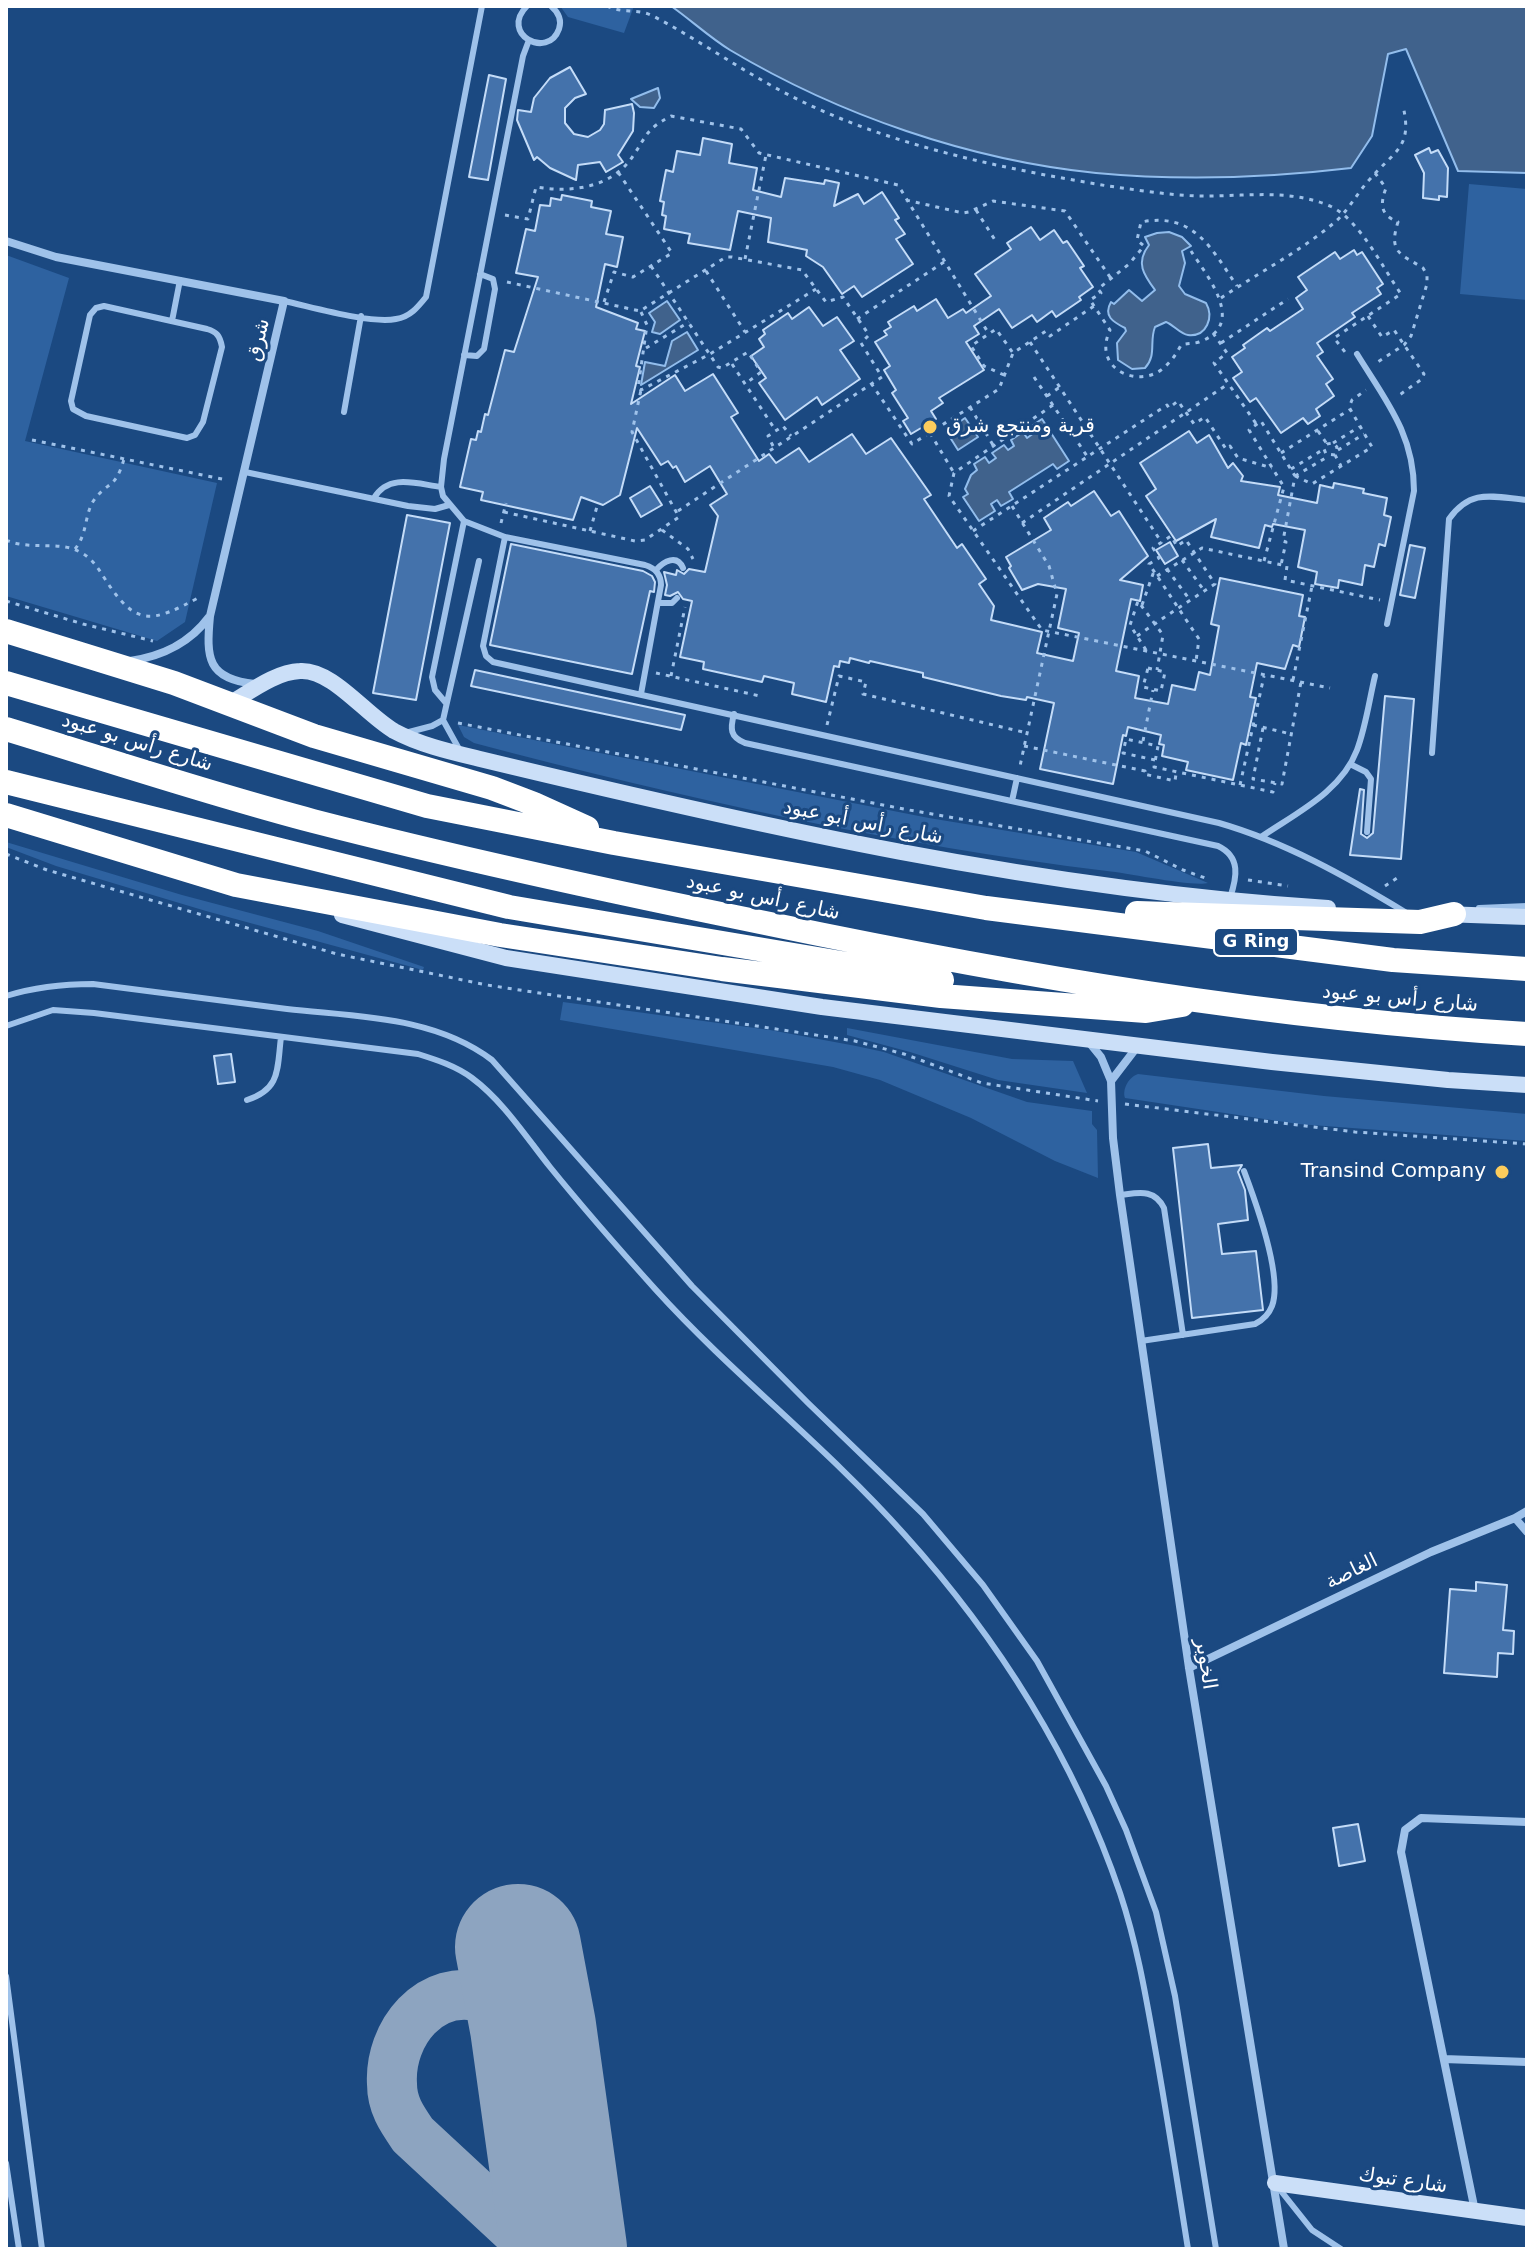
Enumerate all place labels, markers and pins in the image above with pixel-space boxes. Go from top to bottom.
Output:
place label: قرية ومنتجع شرق [946,415,1095,439]
marker: قرية ومنتجع شرق [921,418,939,436]
place label: Transind Company [1301,1160,1486,1184]
marker: Transind Company [1493,1163,1511,1181]

